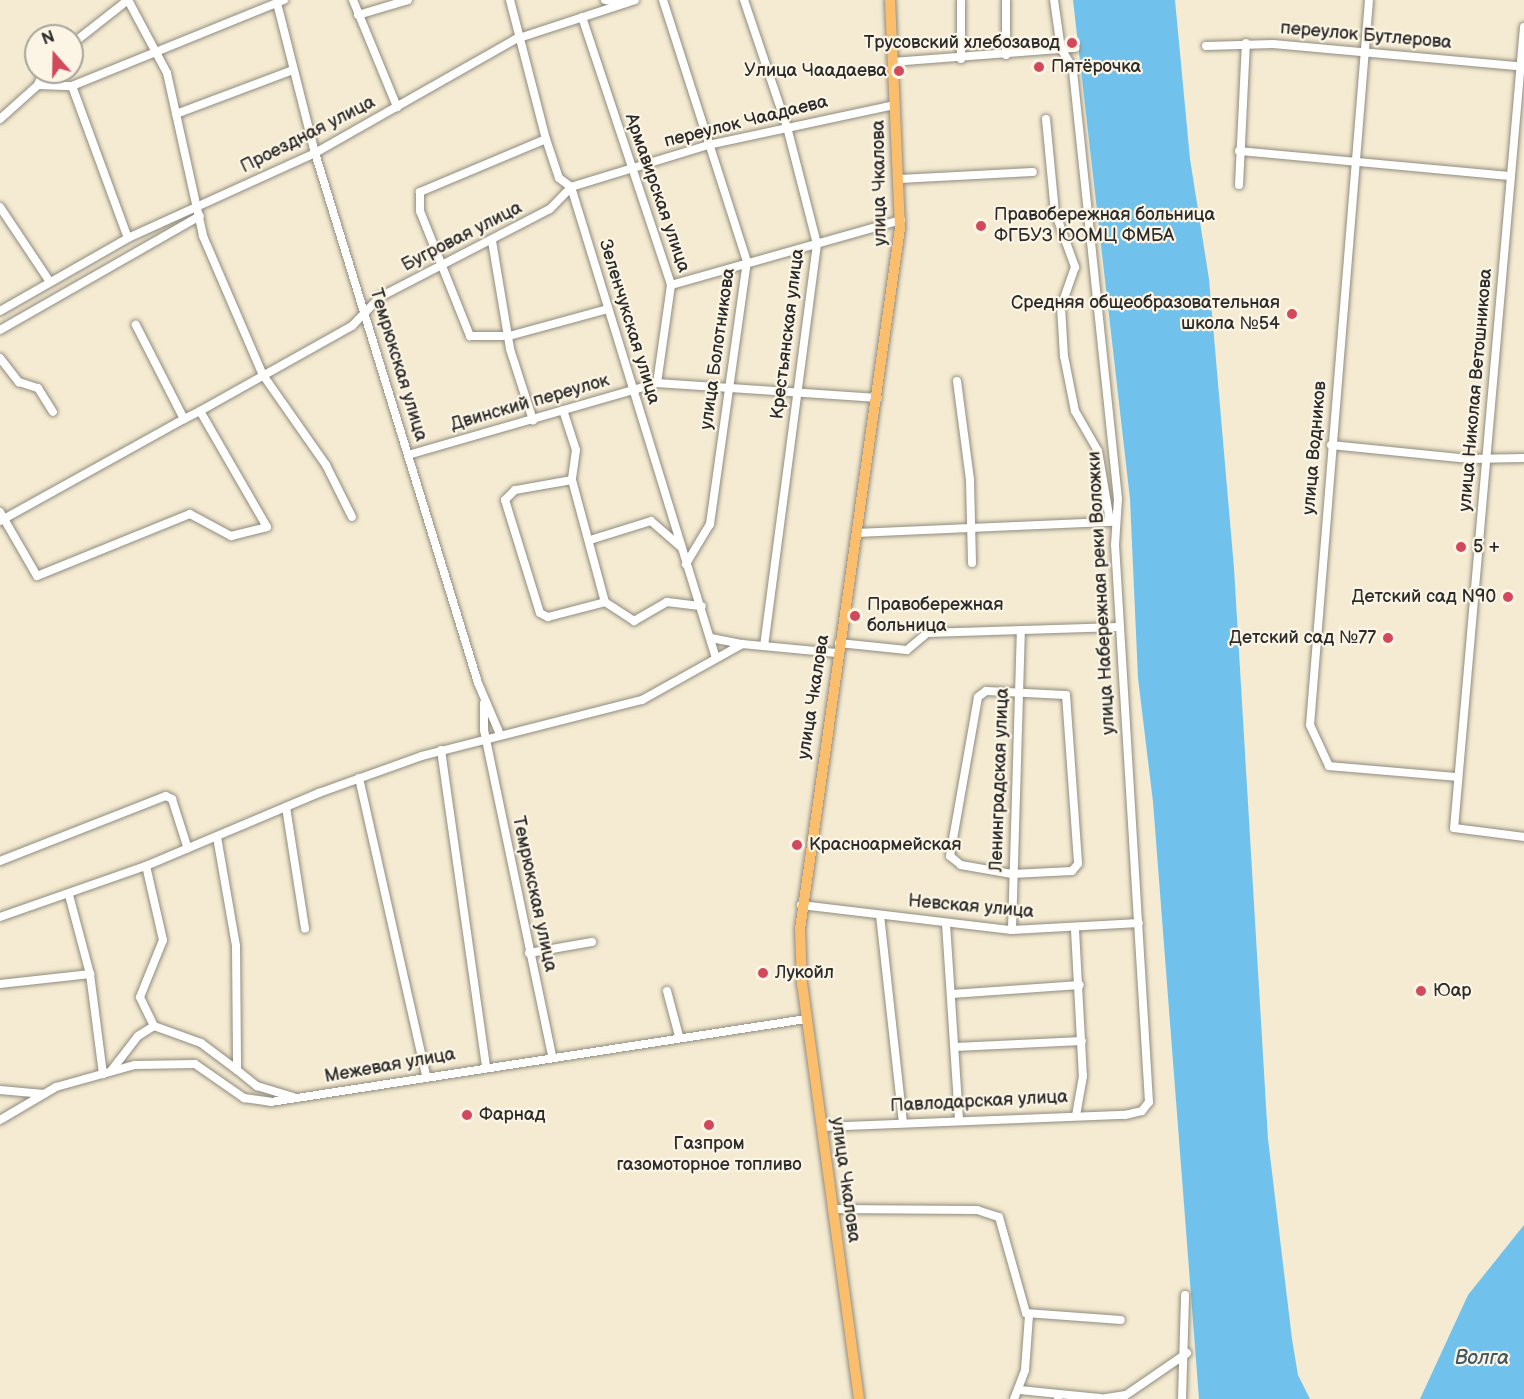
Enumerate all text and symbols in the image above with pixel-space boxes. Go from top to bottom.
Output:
street label: переулок Бутлерова [1279,18,1453,54]
north arrow [24,24,84,84]
text: N [39,28,57,49]
place label: Трусовский хлебозавод [864,32,1060,54]
marker: Трусовский хлебозавод [1065,36,1079,50]
place label: Пятёрочка [1051,56,1141,78]
place label: Улица Чаадаева [744,60,887,82]
marker: Пятёрочка [1032,60,1046,74]
marker: Улица Чаадаева [892,64,906,78]
street label: переулок Чаадаева [662,91,830,153]
street label: Проездная улица [237,92,379,178]
street label: Армавирская улица [620,111,694,275]
street label: улица Чкалова [868,120,892,246]
street label: Бугровая улица [398,197,526,277]
place label: Правобережная больница ФГБУЗ ЮОМЦ ФМБА [994,205,1215,248]
marker: Правобережная больница ФГБУЗ ЮОМЦ ФМБА [972,217,990,235]
street label: Зеленчукская улица [594,237,664,407]
street label: Крестьянская улица [767,248,809,420]
street label: улица Болотникова [696,267,740,431]
street label: улица Николая Ветошникова [1455,268,1497,512]
street label: Темрюкская улица [364,286,432,444]
place label: Средняя общеобразовательная школа №54 [1011,293,1280,336]
marker: Средняя общеобразовательная школа №54 [1285,307,1299,321]
street label: Двинский переулок [448,370,612,436]
street label: улица Водников [1298,380,1332,516]
street label: улица Набережная реки Воложки [1084,451,1120,735]
place label: 5 + [1473,536,1500,558]
marker: 5 + [1454,540,1468,554]
place label: Детский сад N90 [1352,586,1496,608]
marker: Детский сад N90 [1501,590,1515,604]
place label: Правобережная больница [867,595,1003,638]
marker: Правобережная больница [848,609,862,623]
place label: Детский сад №77 [1229,627,1376,649]
marker: Детский сад №77 [1381,631,1395,645]
street label: улица Чкалова [793,633,835,761]
street label: Ленинградская улица [986,688,1014,872]
street label: Темрюкская улица [507,814,561,974]
place label: Красноармейская [809,834,962,856]
marker: Красноармейская [790,838,804,852]
street label: Невская улица [907,891,1035,923]
place label: Лукойл [775,962,834,984]
marker: Лукойл [756,966,770,980]
place label: Юар [1433,980,1471,1002]
marker: Юар [1414,984,1428,998]
street label: Межевая улица [323,1044,457,1088]
street label: Павлодарская улица [890,1087,1068,1117]
place label: Фарнад [479,1104,545,1126]
marker: Фарнад [460,1108,474,1122]
street label: улица Чкалова [826,1116,864,1244]
marker: Газпром газомоторное топливо [702,1118,716,1132]
place label: Газпром газомоторное топливо [616,1134,802,1176]
water label: Волга [1455,1346,1509,1370]

